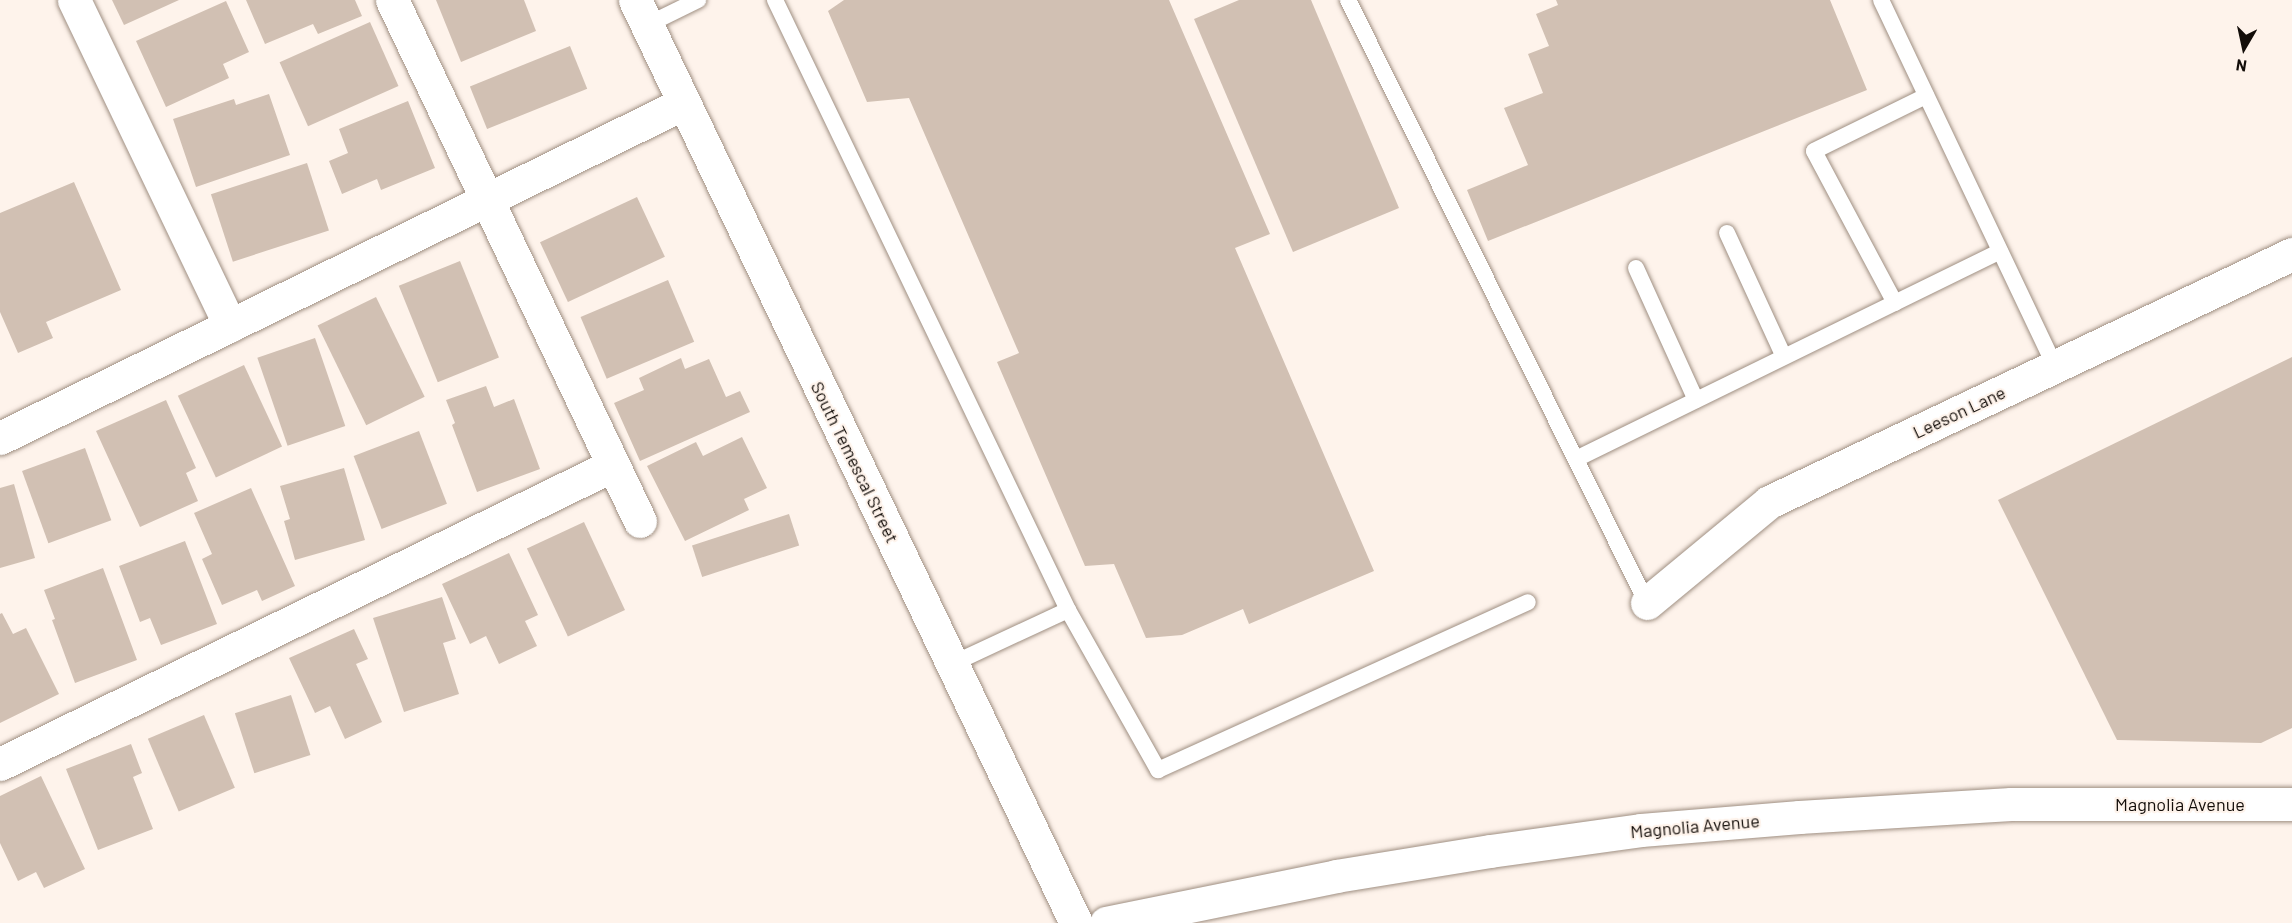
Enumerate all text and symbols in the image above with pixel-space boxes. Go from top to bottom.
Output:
north arrow [2214,18,2274,78]
text: N [2234,56,2248,76]
street label: South Temescal Street [807,378,903,546]
street label: Leeson Lane [1909,381,2009,443]
street label: Magnolia Avenue [2115,793,2245,815]
street label: Magnolia Avenue [1629,810,1761,842]

